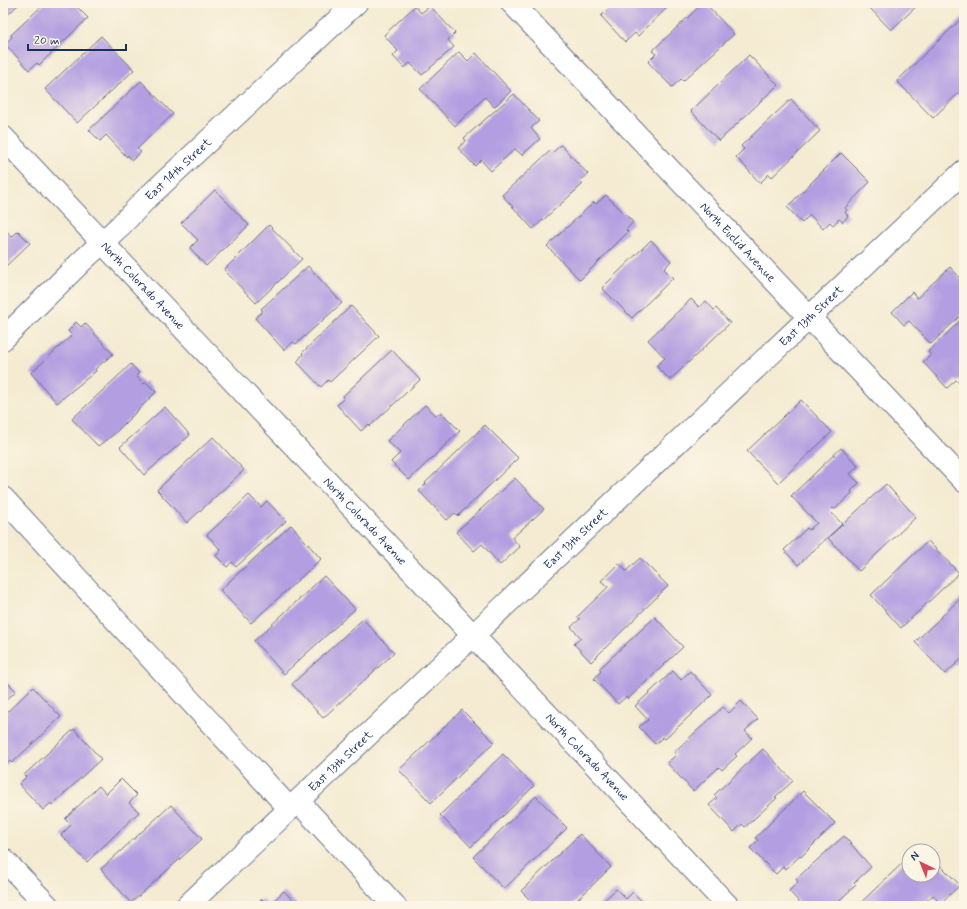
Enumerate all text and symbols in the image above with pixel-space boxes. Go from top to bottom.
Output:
scale bar [28,26,126,52]
text: 20 m [34,33,60,49]
street label: East 14th Street [142,135,215,205]
street label: North Euclid Avenue [696,199,779,286]
street label: North Colorado Avenue [97,239,188,333]
street label: East 13th Street [776,282,847,351]
street label: North Colorado Avenue [319,474,410,569]
street label: East 13th Street [541,505,612,573]
street label: North Colorado Avenue [541,710,632,805]
street label: East 13th Street [305,728,376,796]
north arrow [901,843,941,883]
text: N [907,849,922,864]

